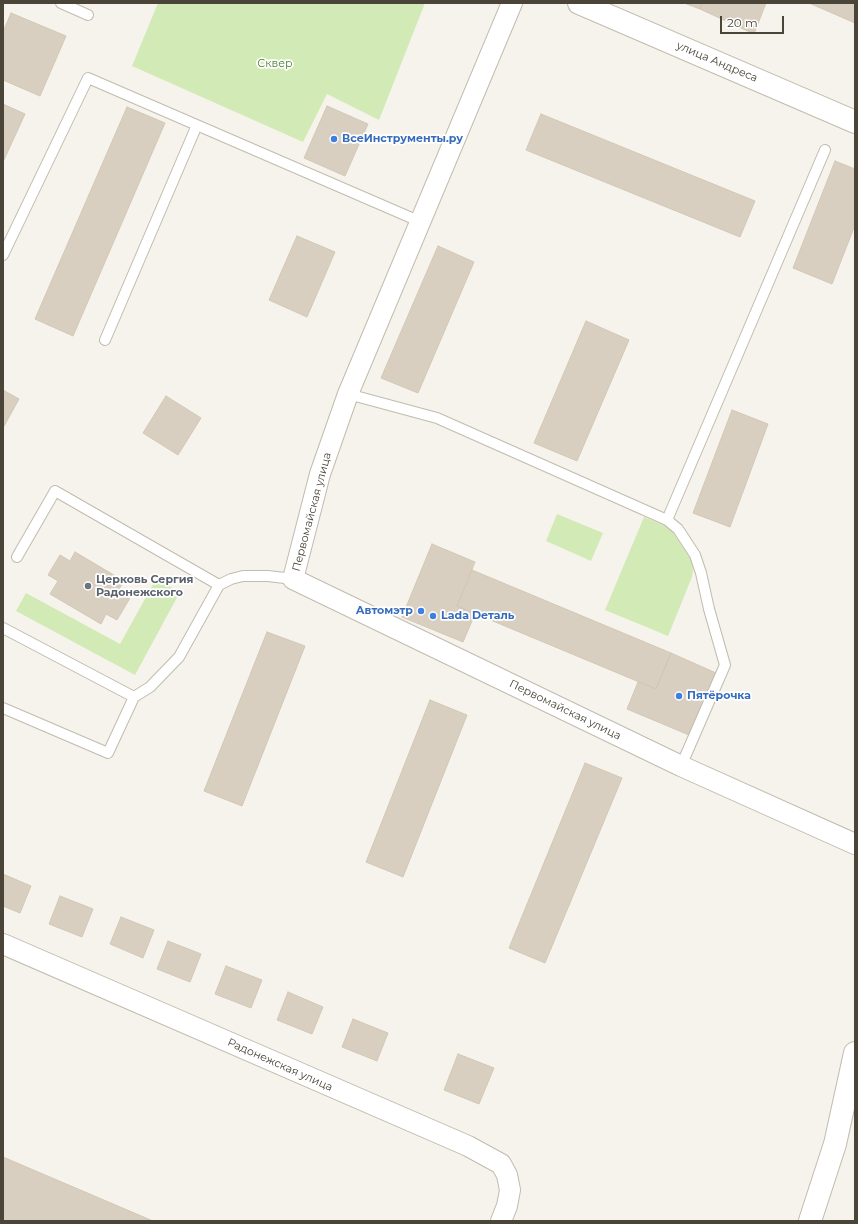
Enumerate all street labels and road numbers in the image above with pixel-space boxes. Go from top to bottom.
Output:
street label: улица Андреса [674,39,760,85]
street label: Первомайская улица [290,451,334,573]
street label: Первомайская улица [507,677,623,743]
street label: Радонежская улица [225,1036,335,1094]

